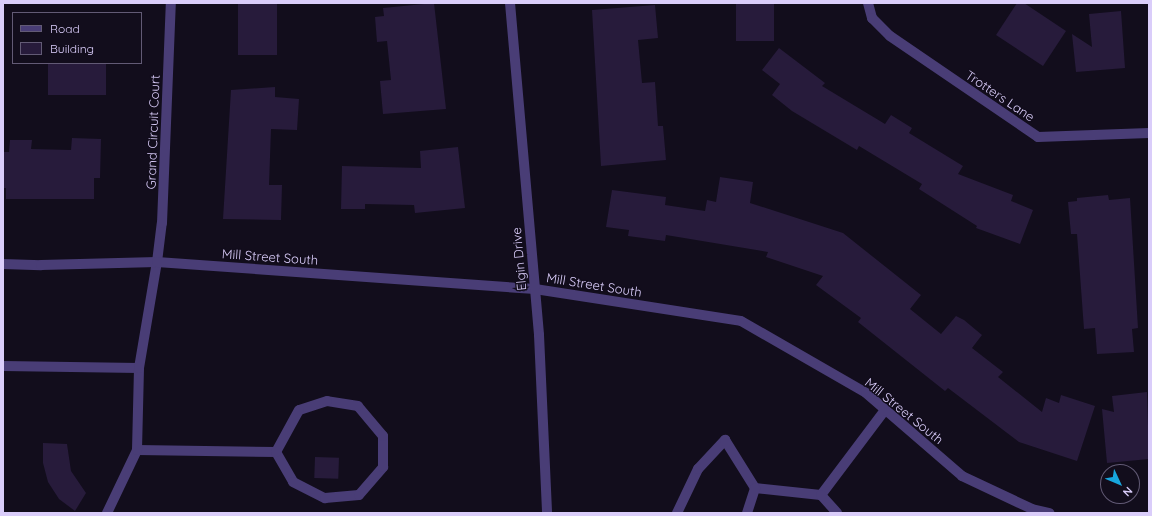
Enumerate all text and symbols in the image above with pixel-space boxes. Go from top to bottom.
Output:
legend [12,12,142,64]
text: Road [50,21,80,36]
text: Building [50,41,94,56]
street label: Trotters Lane [962,67,1038,125]
street label: Grand Circuit Court [143,74,163,190]
street label: Elgin Drive [508,227,530,291]
street label: Mill Street South [221,246,319,268]
street label: Mill Street South [545,270,643,300]
street label: Mill Street South [862,375,946,447]
north arrow [1100,464,1140,504]
text: N [1120,484,1136,499]

